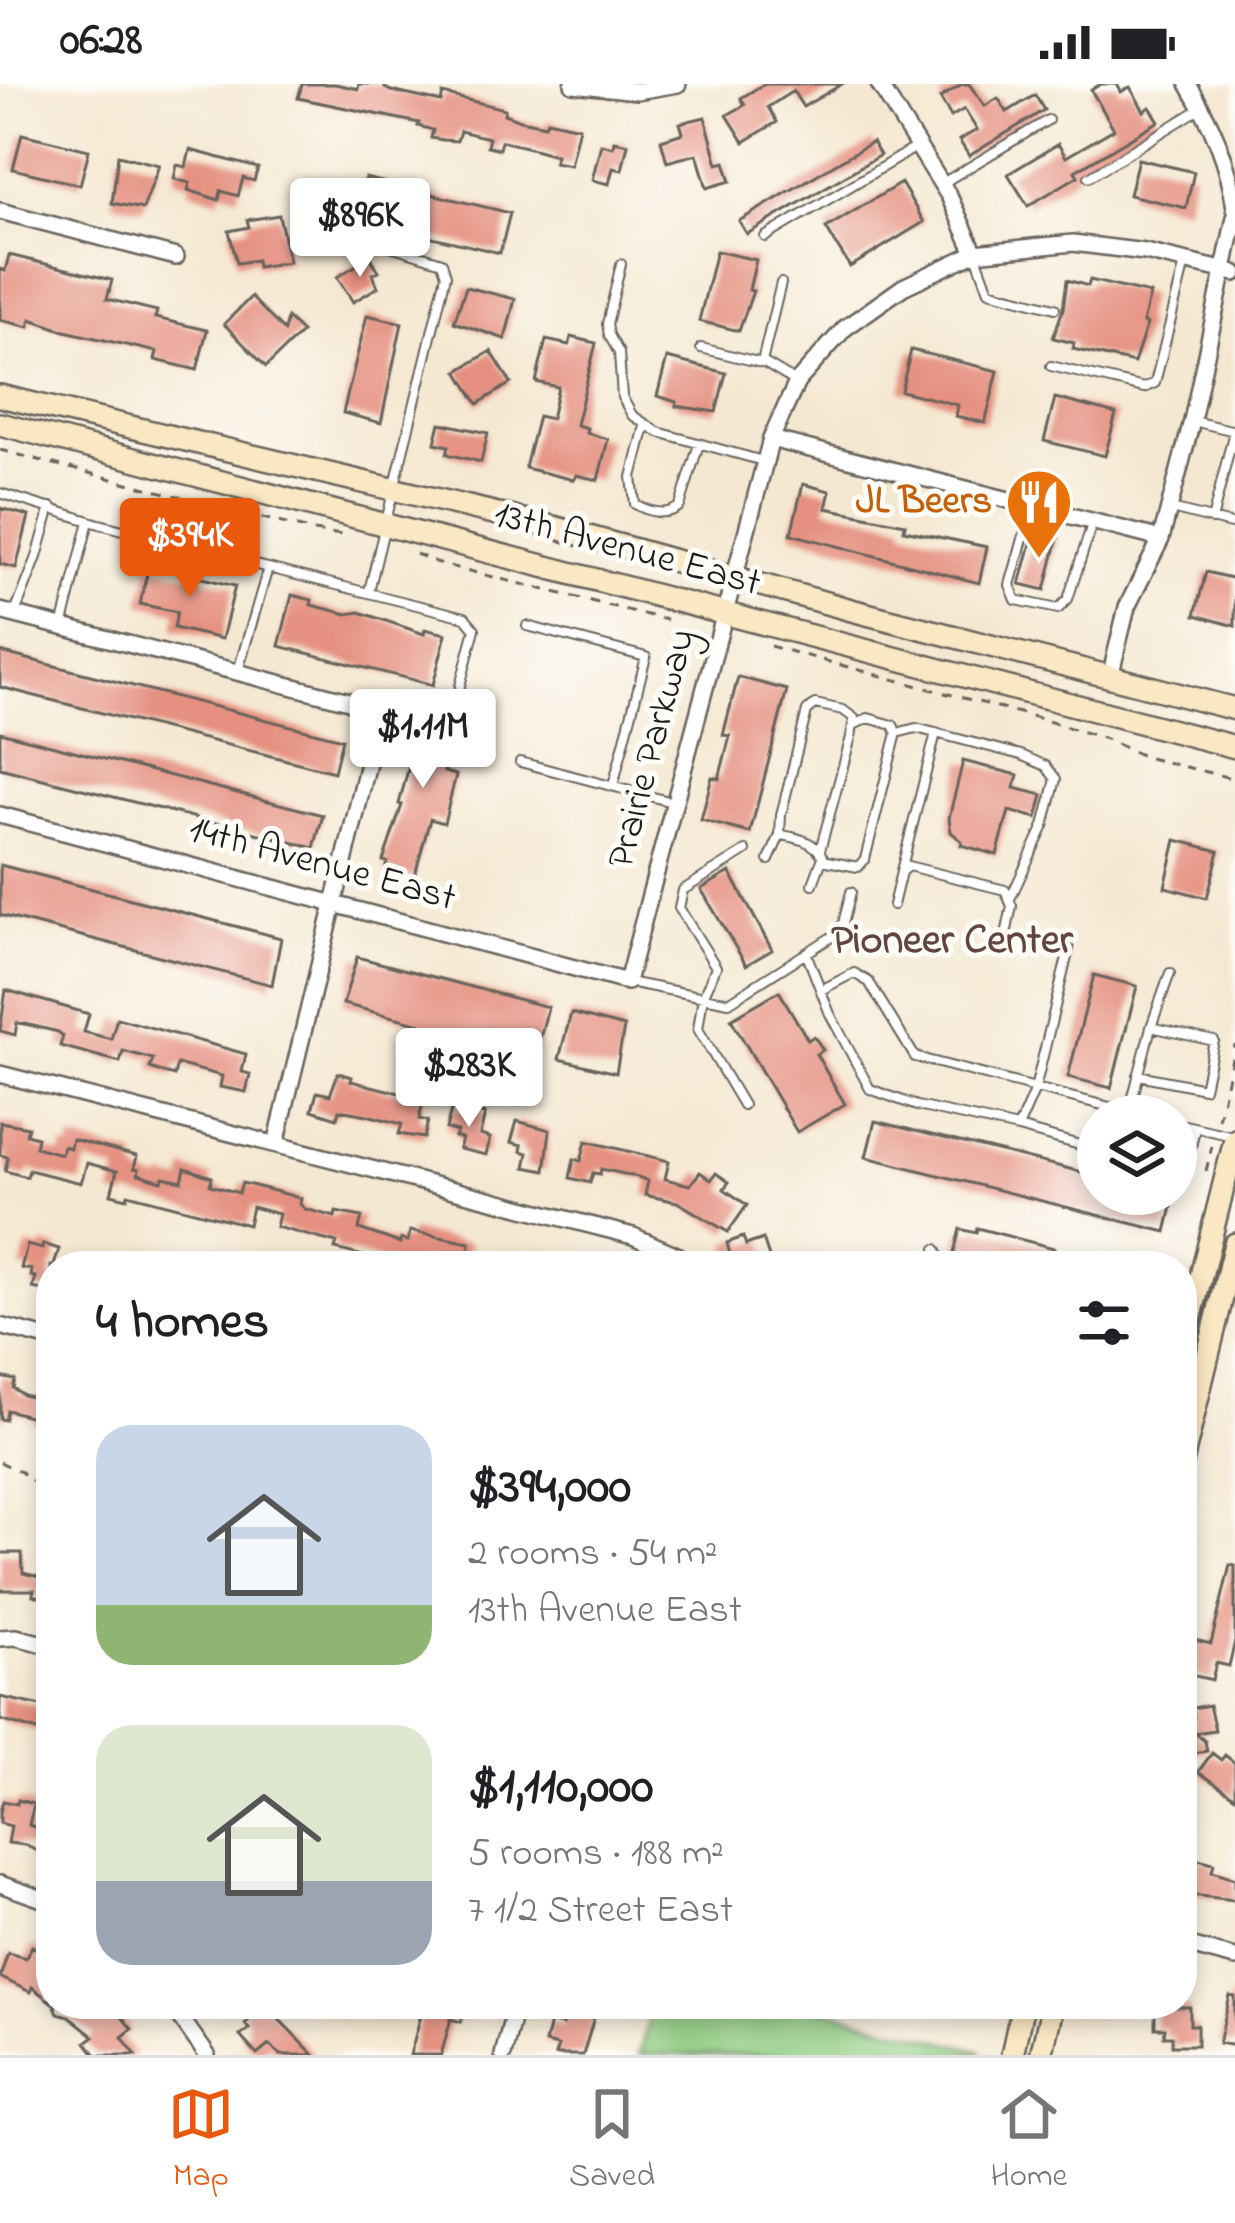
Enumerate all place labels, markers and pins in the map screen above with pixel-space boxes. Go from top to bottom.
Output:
pin: $896K [276,178,444,280]
restaurant icon: JL Beers [1004,467,1074,561]
place label: JL Beers [856,474,992,531]
pin: $394K [106,498,274,600]
pin: $1.11M [325,689,521,791]
pin: $283K [385,1028,553,1130]

